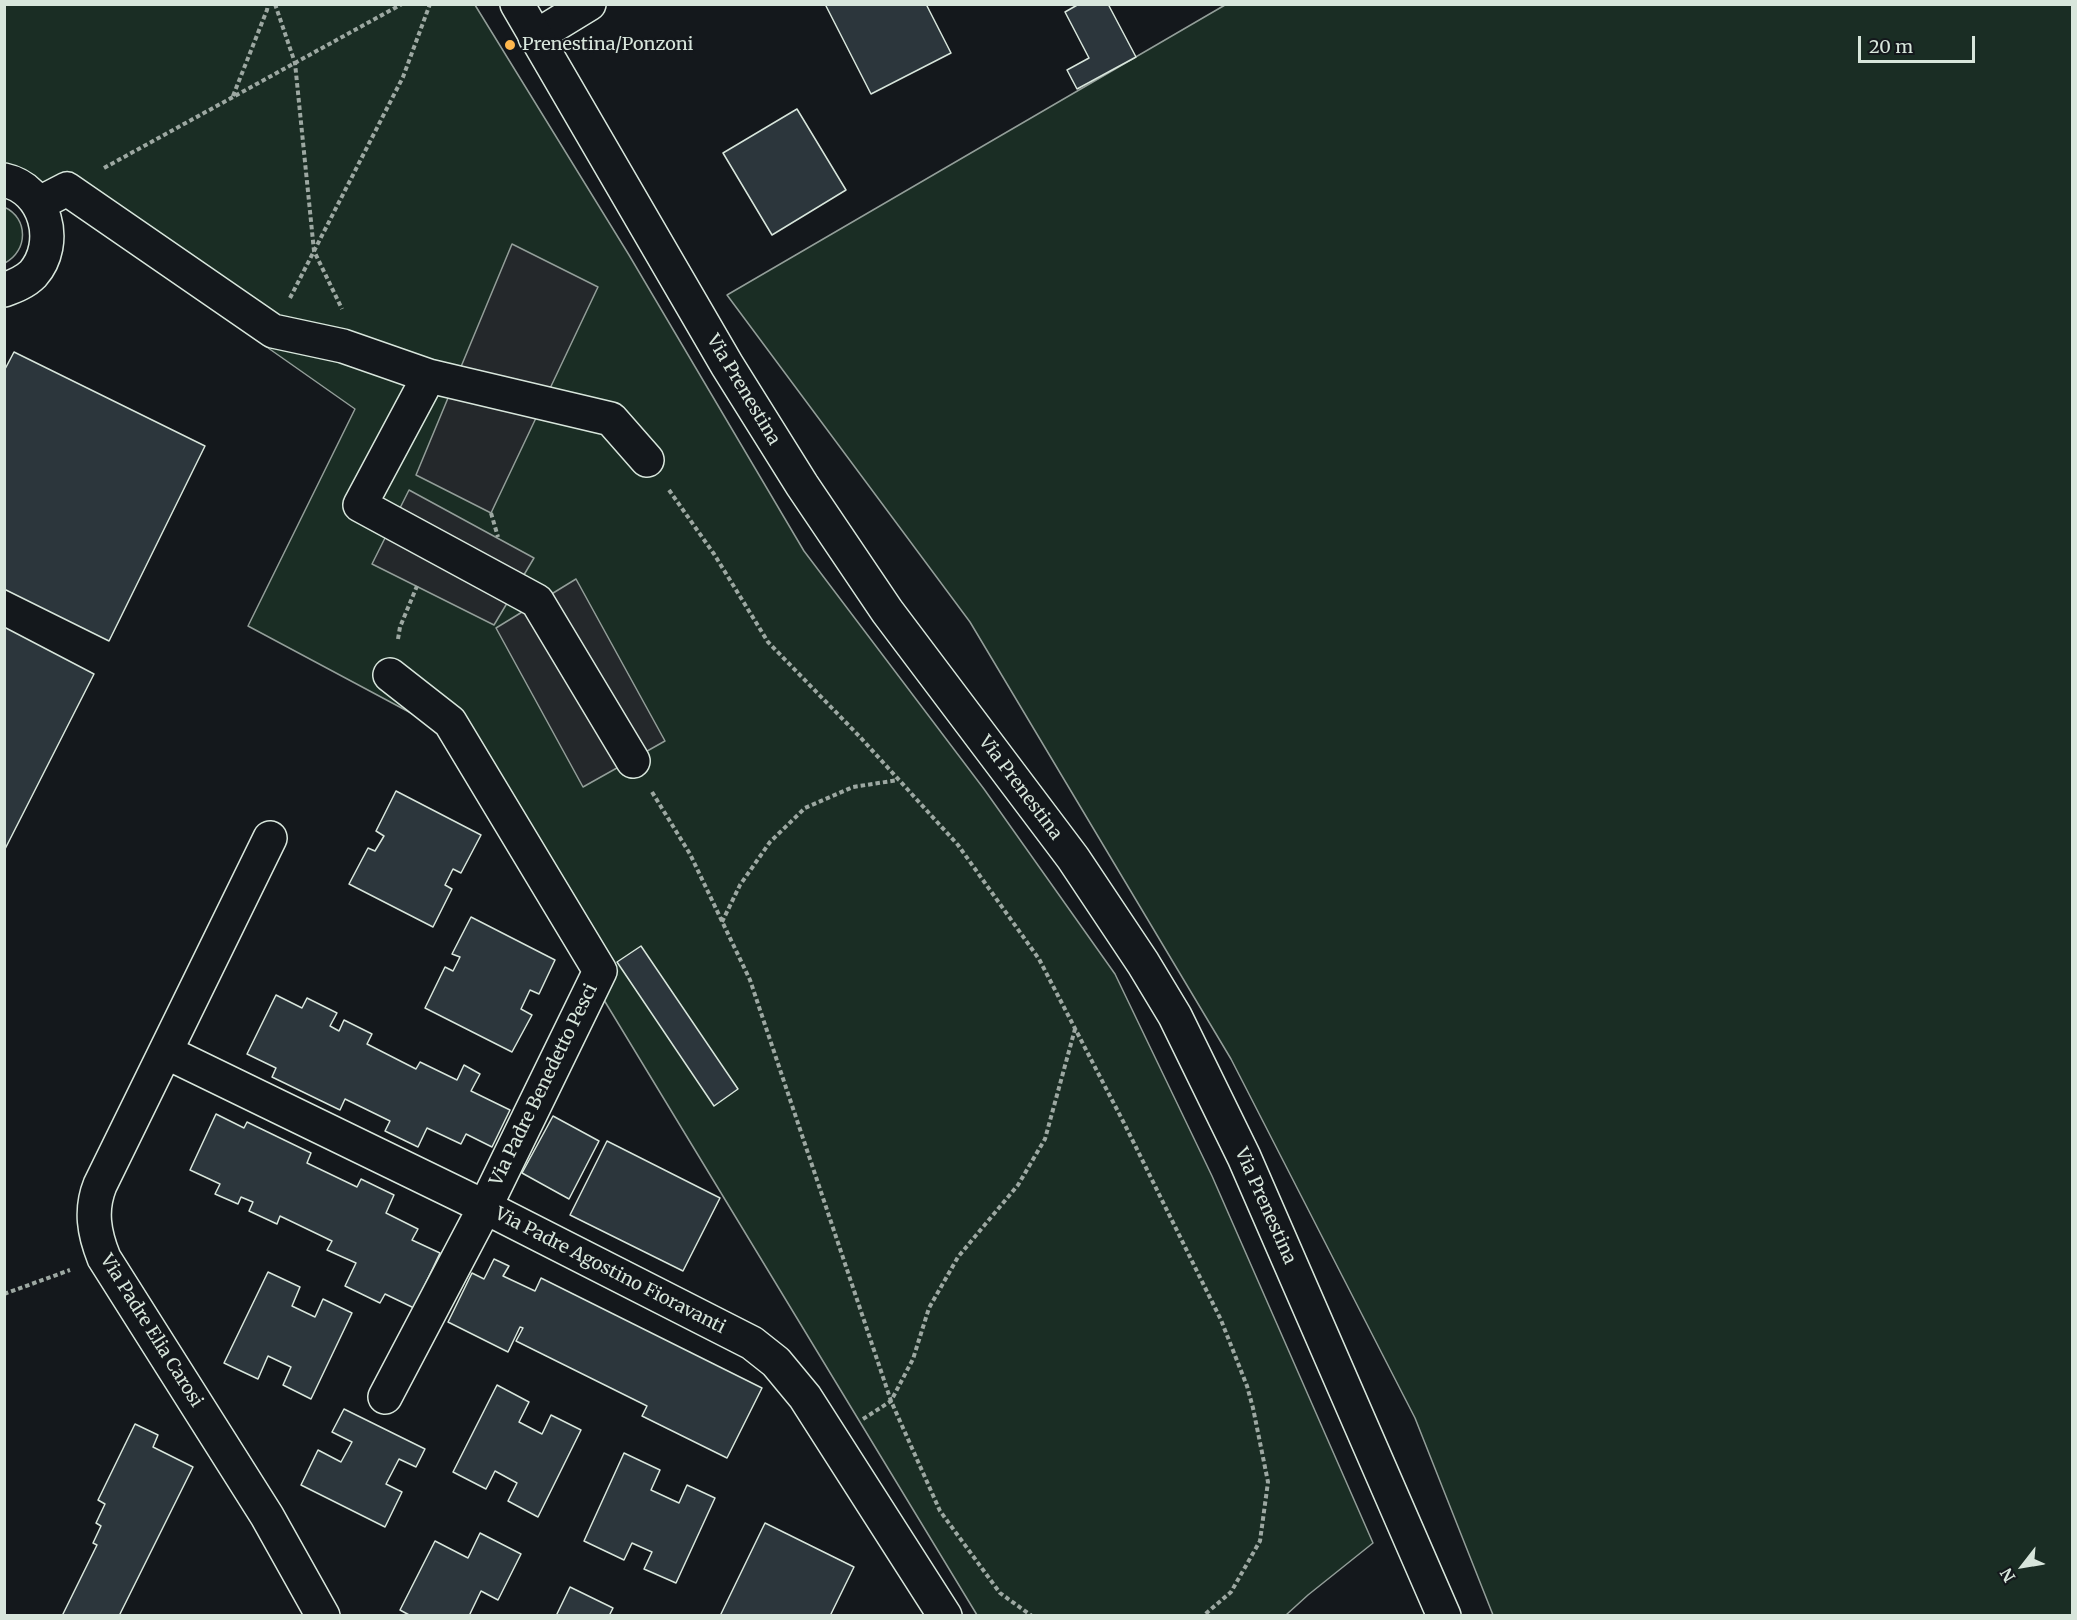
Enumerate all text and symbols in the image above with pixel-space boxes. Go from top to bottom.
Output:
scale bar [1861,24,1978,62]
place label: Prenestina/Ponzoni [522,34,693,56]
text: 20 m [1869,35,1913,58]
marker: Prenestina/Ponzoni [503,38,517,52]
street label: Via Prenestina [702,331,784,449]
street label: Via Prenestina [974,732,1066,844]
street label: Via Padre Benedetto Pesci [486,981,602,1189]
street label: Via Prenestina [1230,1144,1300,1268]
street label: Via Padre Agostino Fioravanti [491,1203,729,1339]
street label: Via Padre Elia Carosi [95,1251,207,1411]
north arrow [1993,1536,2053,1596]
text: N [1996,1565,2019,1586]

